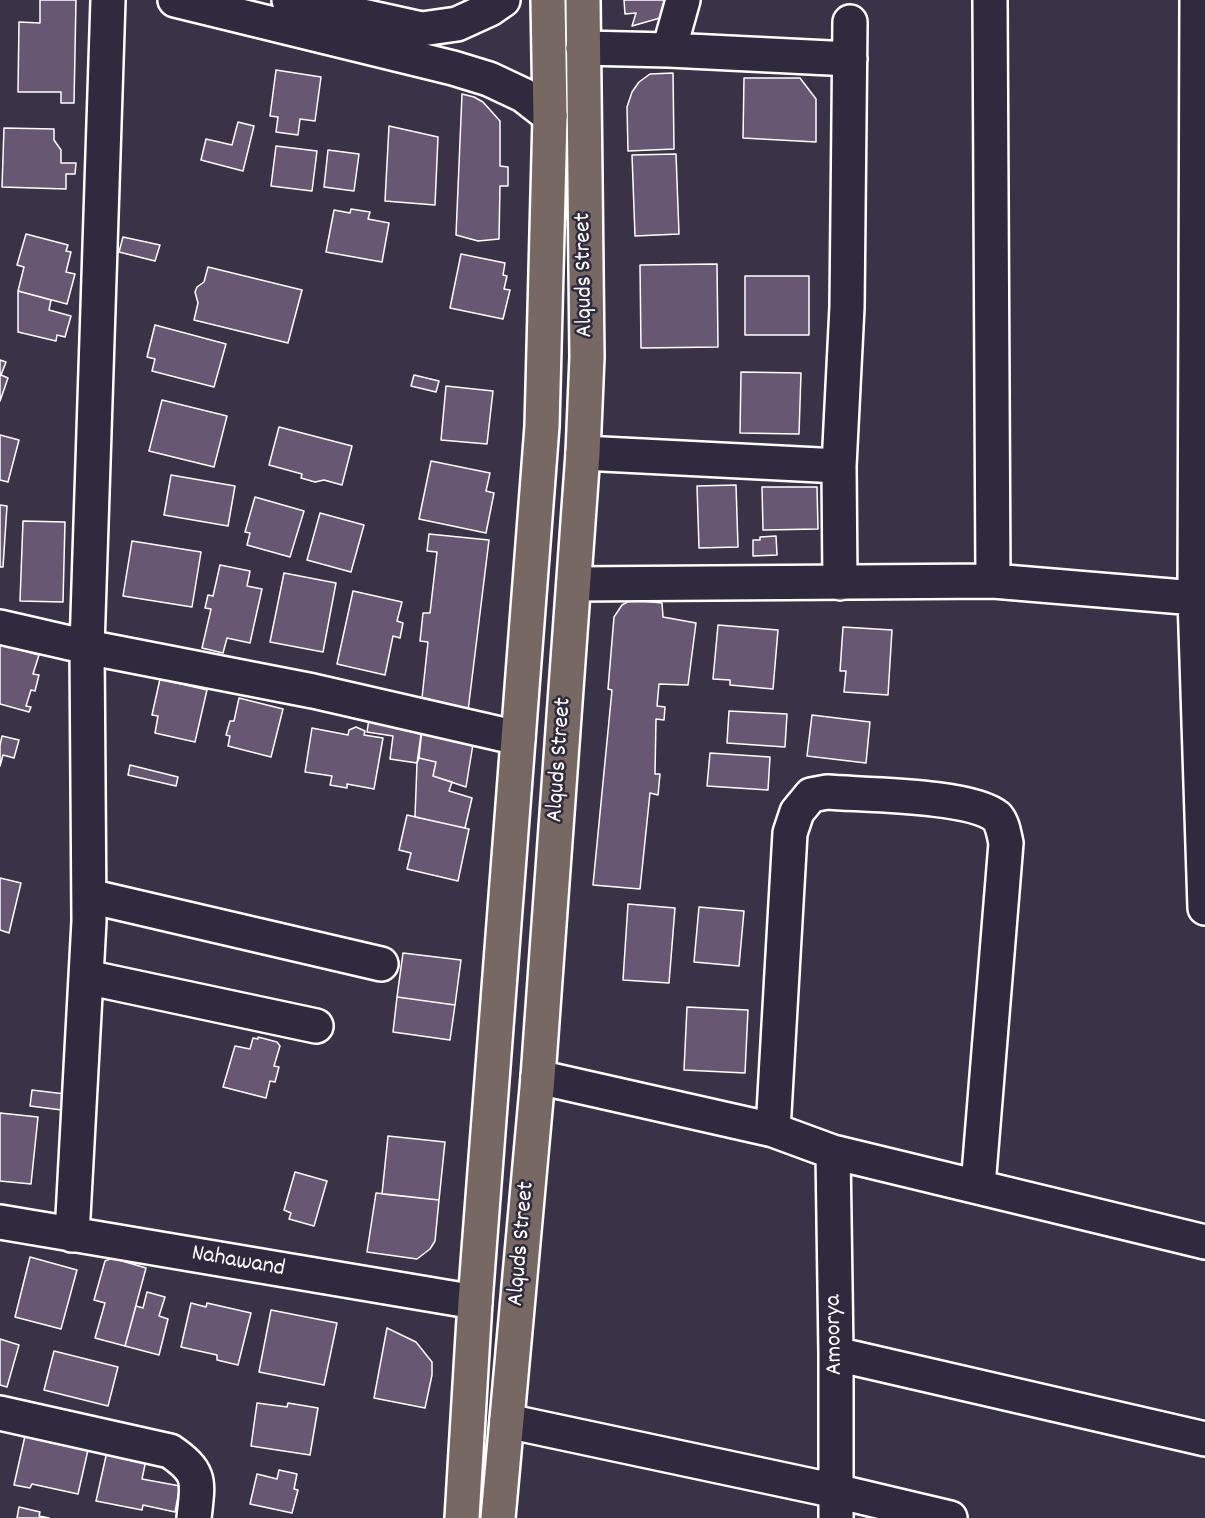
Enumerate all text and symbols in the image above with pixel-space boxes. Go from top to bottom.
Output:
street label: Alquds Street [571,212,601,338]
street label: Alquds Street [542,697,580,823]
street label: Alquds Street [503,1180,543,1308]
street label: Nahawand [189,1241,287,1285]
street label: Amoorya [821,1294,851,1376]

